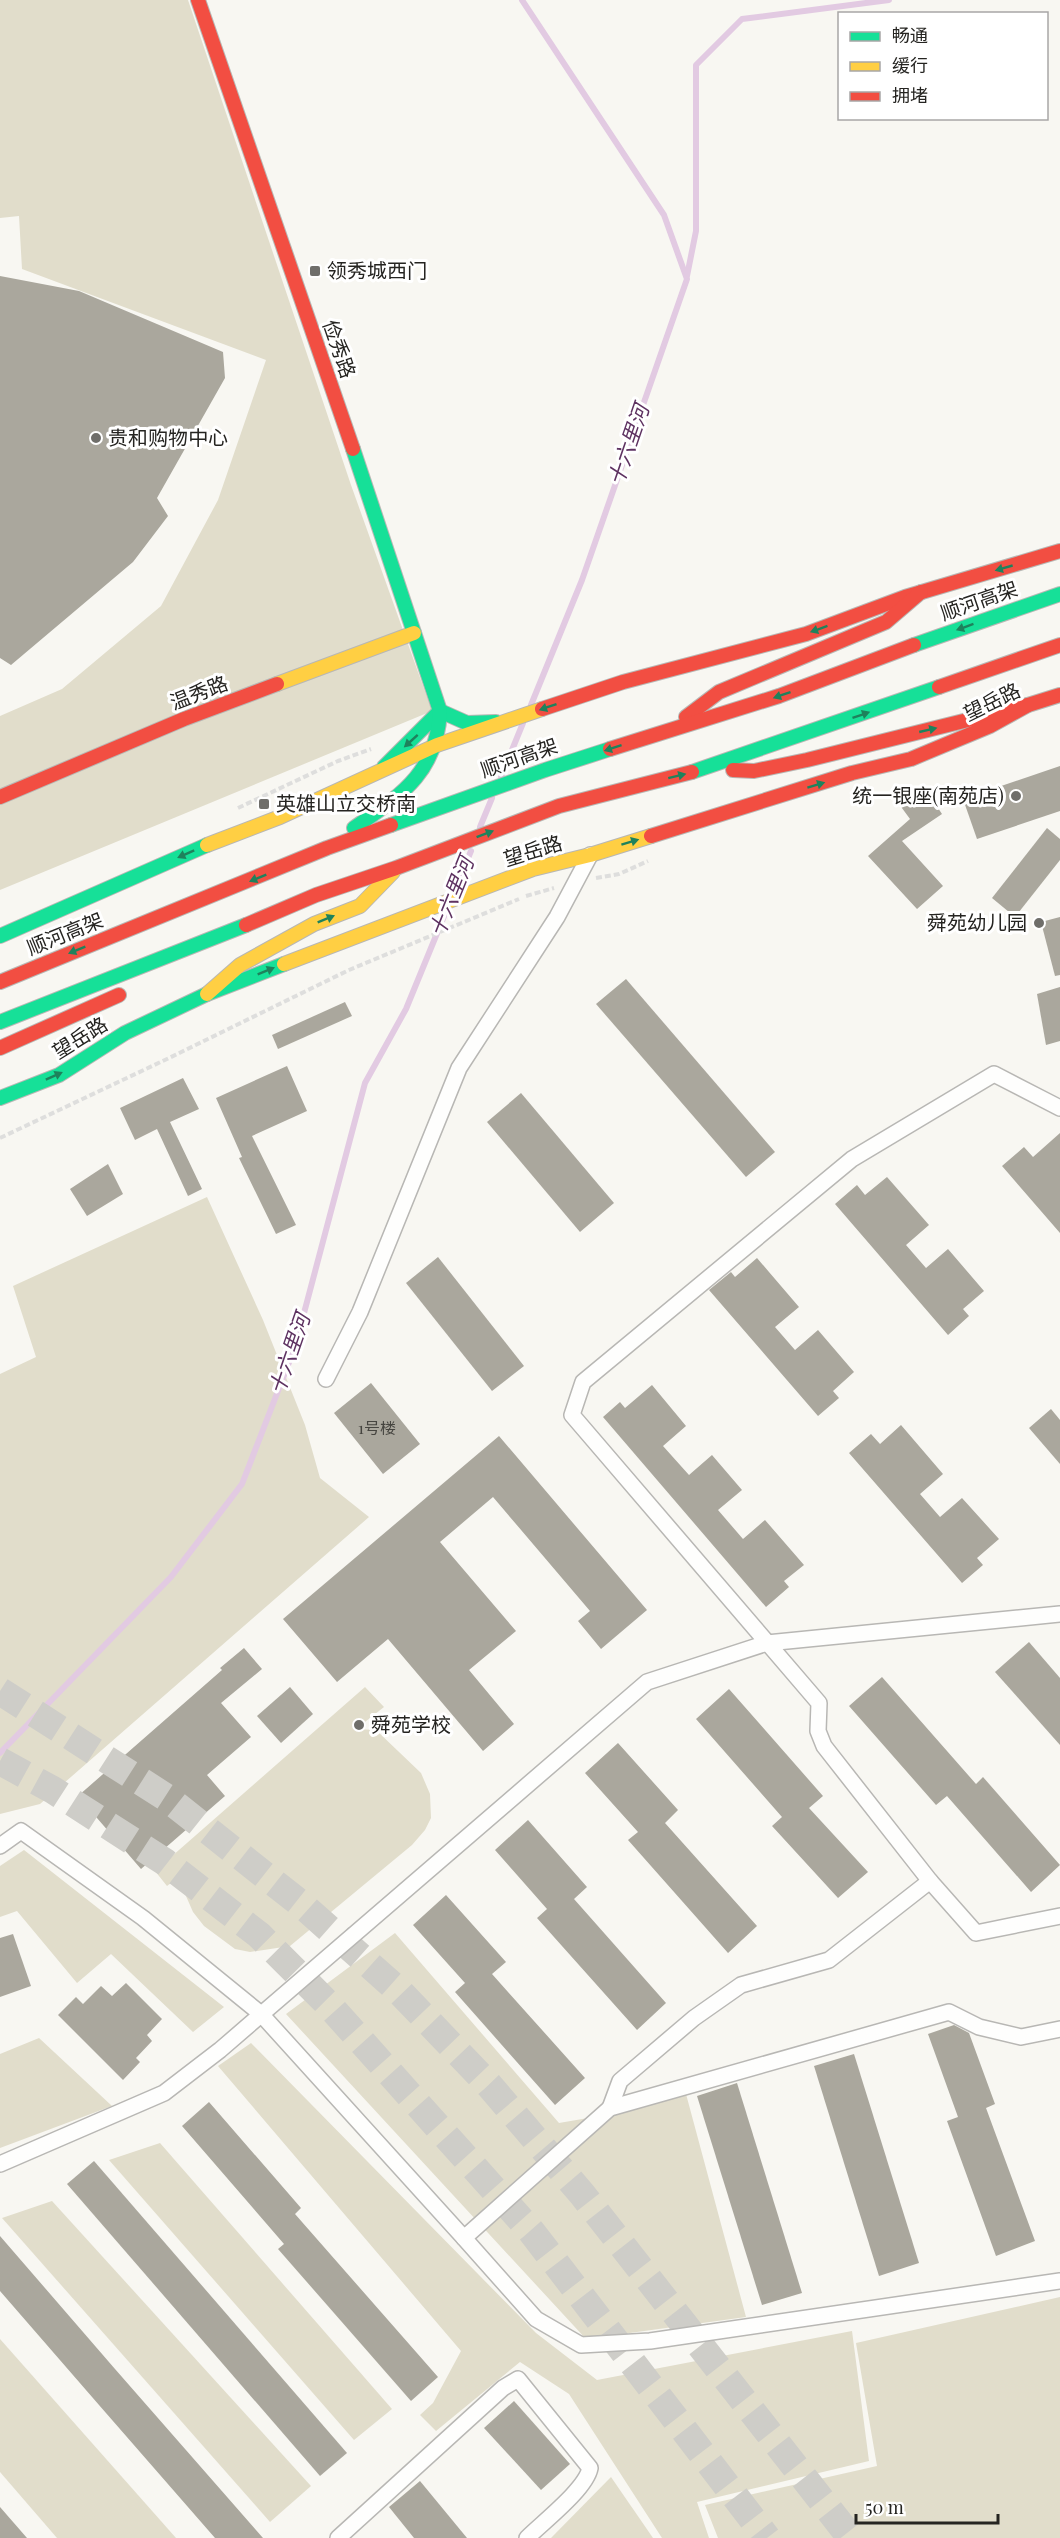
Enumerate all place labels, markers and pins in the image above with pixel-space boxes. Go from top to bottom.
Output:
place label: 领秀城西门 [327,256,427,283]
marker: 领秀城西门 [308,264,322,278]
place label: 贵和购物中心 [108,423,228,450]
marker: 贵和购物中心 [89,431,103,445]
place label: 统一银座(南苑店) [852,781,1004,808]
place label: 英雄山立交桥南 [276,789,416,816]
marker: 统一银座(南苑店) [1009,789,1023,803]
marker: 英雄山立交桥南 [257,797,271,811]
place label: 舜苑幼儿园 [927,908,1027,935]
marker: 舜苑幼儿园 [1032,916,1046,930]
place label: 舜苑学校 [371,1710,451,1737]
marker: 舜苑学校 [352,1718,366,1732]

